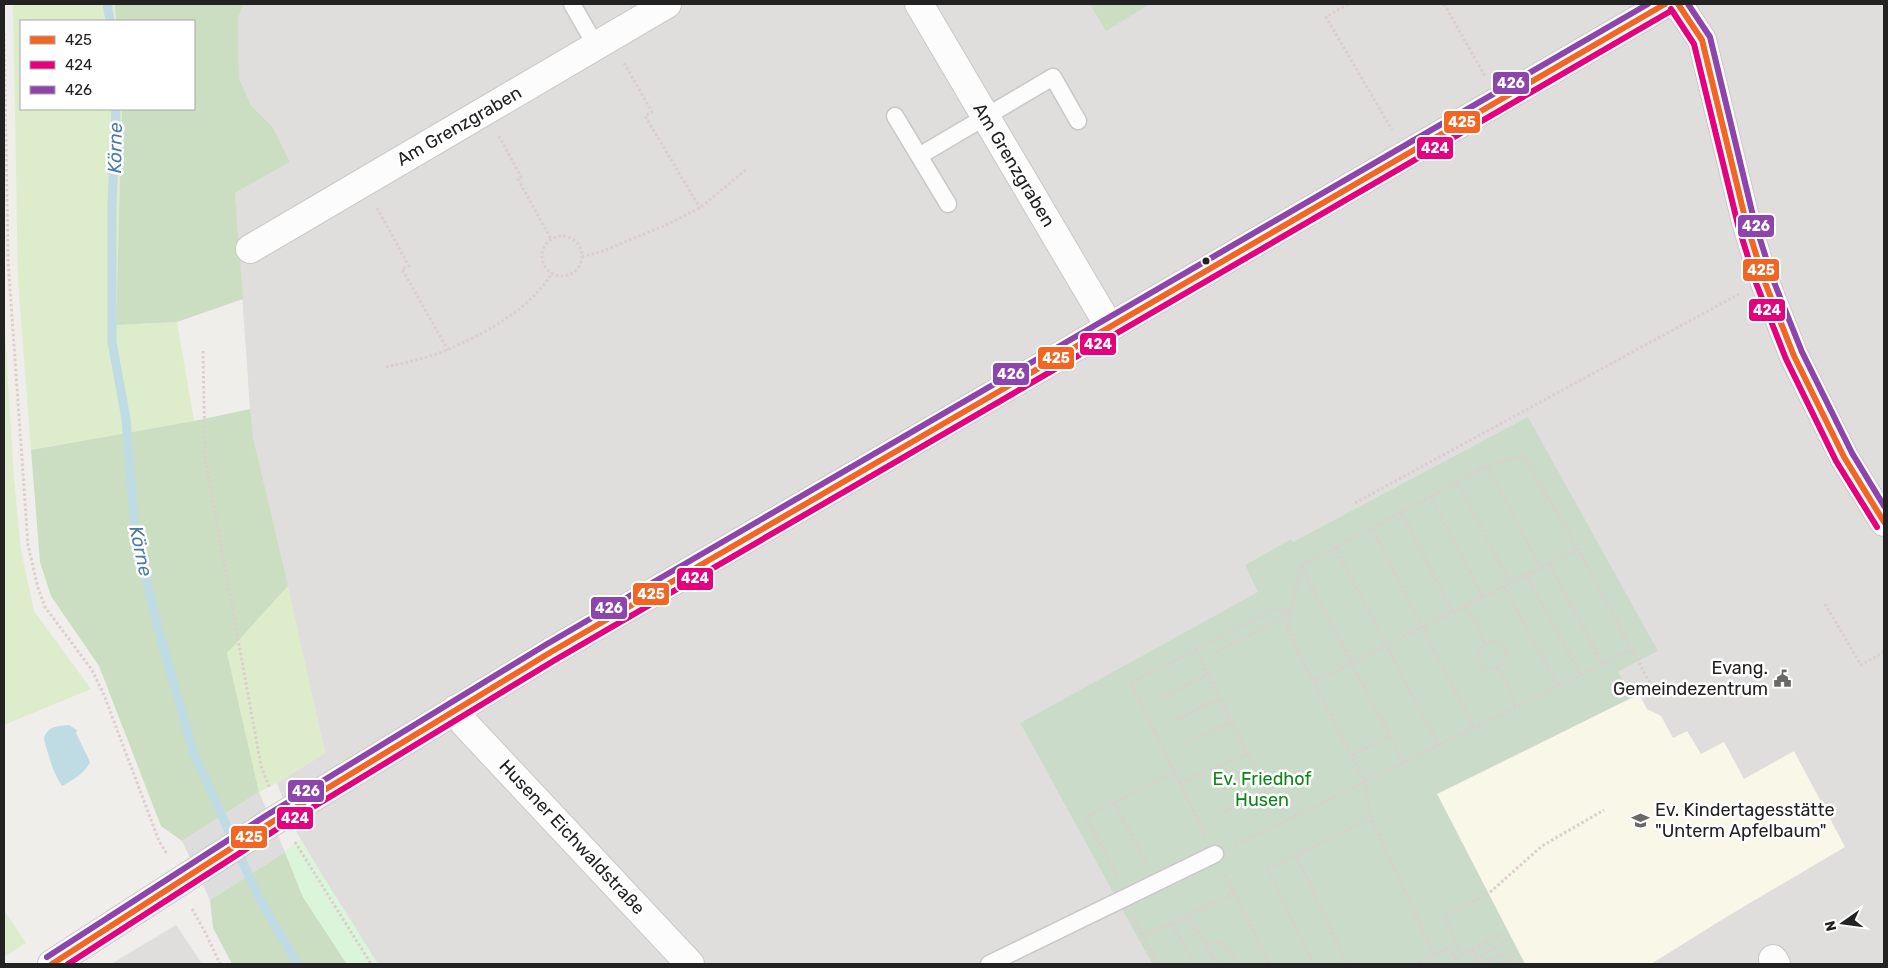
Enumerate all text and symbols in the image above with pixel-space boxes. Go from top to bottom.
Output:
legend [20,20,195,110]
text: 425 [65,31,92,49]
text: 424 [65,56,92,74]
line badge: 426 [1492,71,1530,95]
text: 426 [1497,75,1525,92]
text: 426 [65,81,92,99]
street label: Am Grenzgraben [393,81,525,171]
street label: Am Grenzgraben [968,99,1060,231]
line badge: 425 [1443,110,1481,134]
text: 425 [1448,114,1476,131]
water label: Körne [103,122,127,174]
line badge: 424 [1416,136,1454,160]
text: 424 [1421,140,1450,157]
line badge: 426 [1737,214,1775,238]
text: 426 [1742,218,1770,235]
unlabelled marker [1201,256,1211,266]
line badge: 425 [1742,258,1780,282]
text: 425 [1747,262,1775,279]
line badge: 424 [1748,298,1786,322]
text: 424 [1753,302,1782,319]
line badge: 424 [1079,332,1117,356]
text: 424 [1084,336,1113,353]
line badge: 425 [1037,346,1075,370]
text: 425 [1042,350,1070,367]
line badge: 426 [992,362,1030,386]
text: 426 [997,366,1025,383]
water label: Körne [124,524,158,579]
line badge: 424 [676,567,714,591]
text: 424 [681,570,710,587]
line badge: 425 [632,582,670,606]
text: 425 [637,586,665,603]
line badge: 426 [590,596,628,620]
text: 426 [595,600,623,617]
place label: Evang. Gemeindezentrum [1613,657,1768,700]
public building icon: Evang. Gemeindezentrum [1772,668,1792,688]
street label: Husener Eichwaldstraße [495,755,649,919]
park label: Ev. Friedhof Husen [1213,768,1312,811]
line badge: 426 [287,779,325,803]
text: 426 [292,783,320,800]
place label: Ev. Kindertagesstätte "Unterm Apfelbaum" [1655,799,1835,842]
line badge: 424 [276,806,314,830]
text: 424 [281,810,310,827]
school or university icon: Ev. Kindertagesstätte "Unterm Apfelbaum" [1631,810,1651,830]
line badge: 425 [230,825,268,849]
text: 425 [235,829,263,846]
north arrow [1818,898,1868,948]
text: N [1821,919,1840,933]

